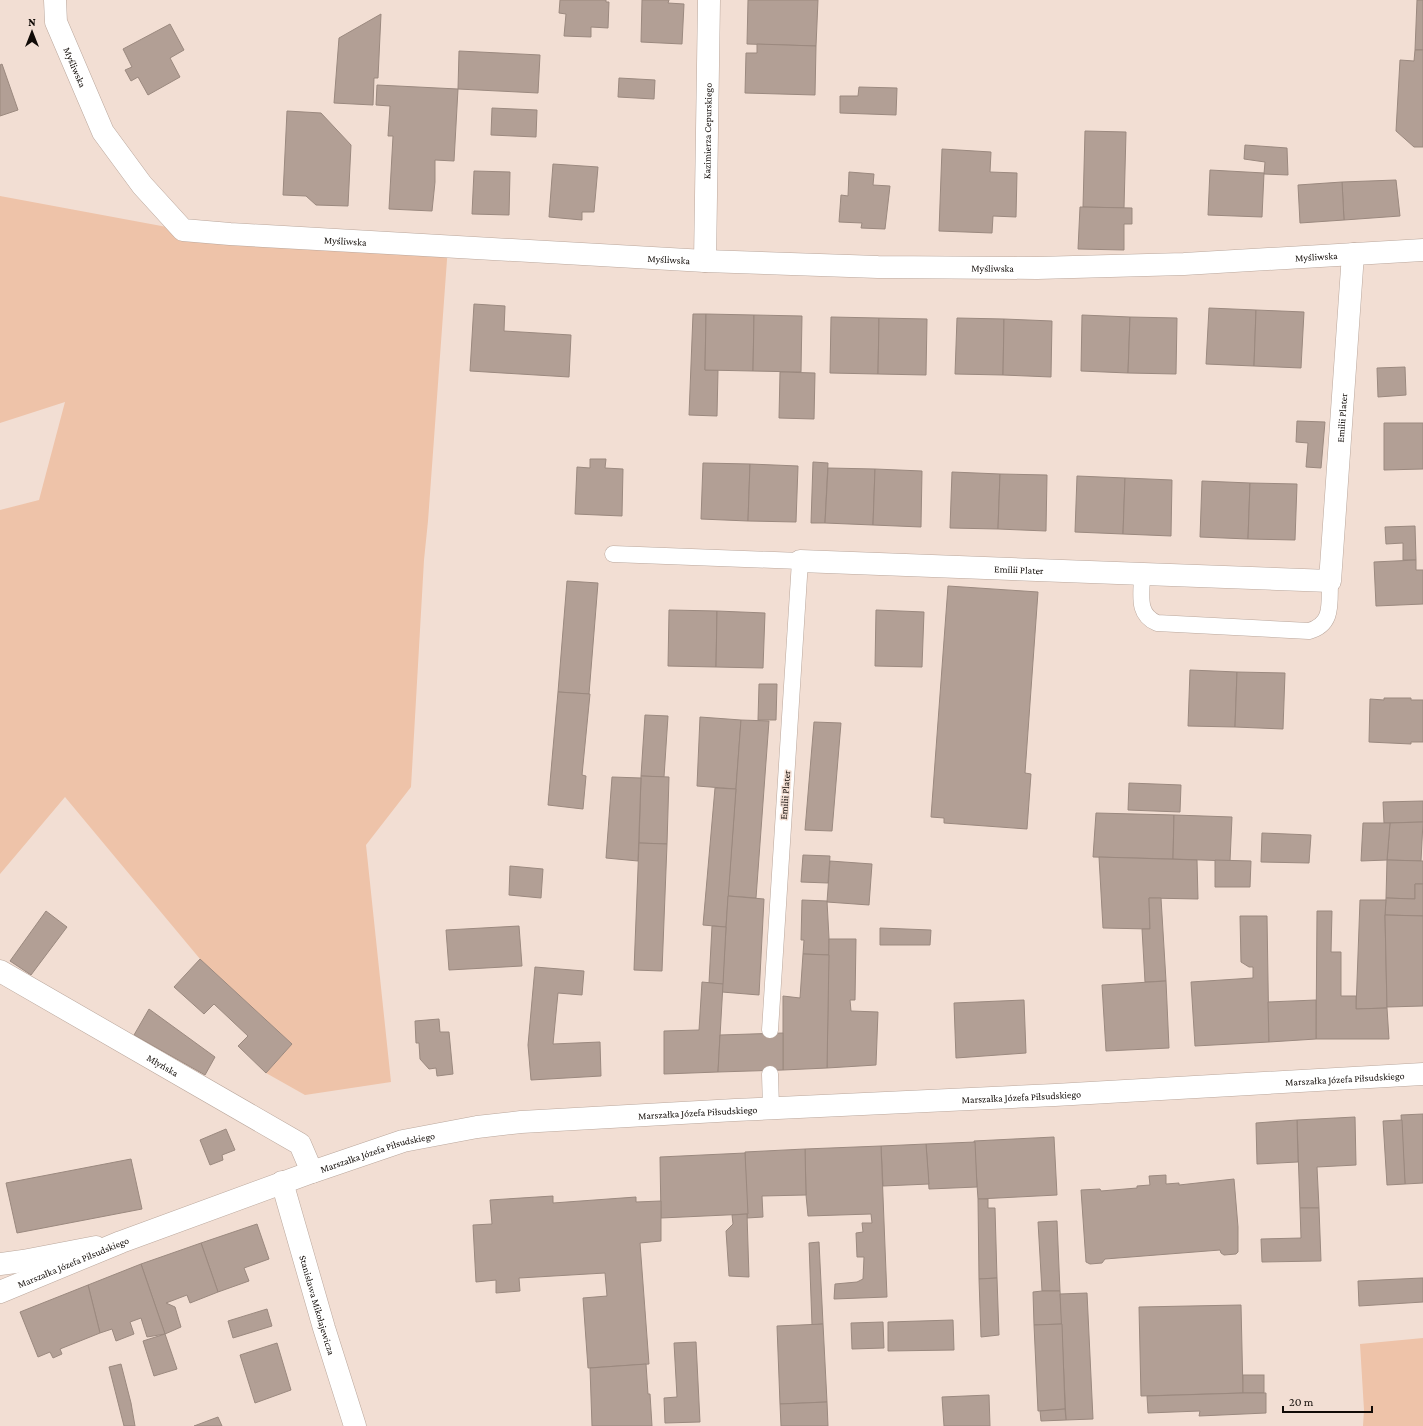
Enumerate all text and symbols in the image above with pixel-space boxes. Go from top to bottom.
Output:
north arrow [12,12,52,52]
text: N [28,16,36,28]
street label: Myśliwska [62,45,89,89]
street label: Kazimierza Cepurskiego [701,83,713,179]
street label: Myśliwska [324,234,367,247]
street label: Myśliwska [1295,249,1338,263]
street label: Myśliwska [647,252,691,266]
street label: Myśliwska [971,262,1014,273]
street label: Emilii Plater [1334,392,1349,443]
street label: Emilii Plater [994,563,1044,576]
street label: Emilii Plater [778,770,792,820]
street label: Młyńska [145,1052,181,1078]
street label: Marszałka Józefa Piłsudskiego [1285,1070,1405,1087]
street label: Marszałka Józefa Piłsudskiego [961,1088,1081,1105]
street label: Marszałka Józefa Piłsudskiego [638,1103,758,1121]
street label: Marszałka Józefa Piłsudskiego [319,1130,436,1174]
street label: Marszałka Józefa Piłsudskiego [16,1234,130,1290]
street label: Stanisława Mikołajewicza [298,1254,338,1356]
scale bar [1283,1388,1372,1414]
text: 20 m [1289,1395,1314,1409]

